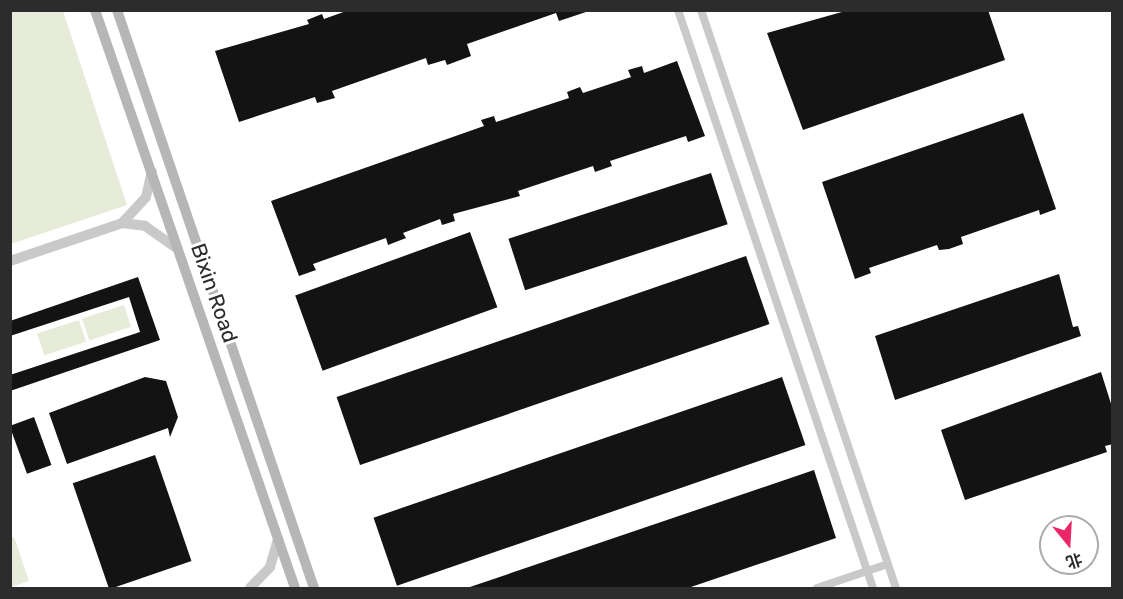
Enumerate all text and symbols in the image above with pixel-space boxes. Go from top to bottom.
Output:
street label: Bixin Road [185,240,243,346]
north arrow [1039,515,1099,575]
text: 北 [1064,549,1085,572]

